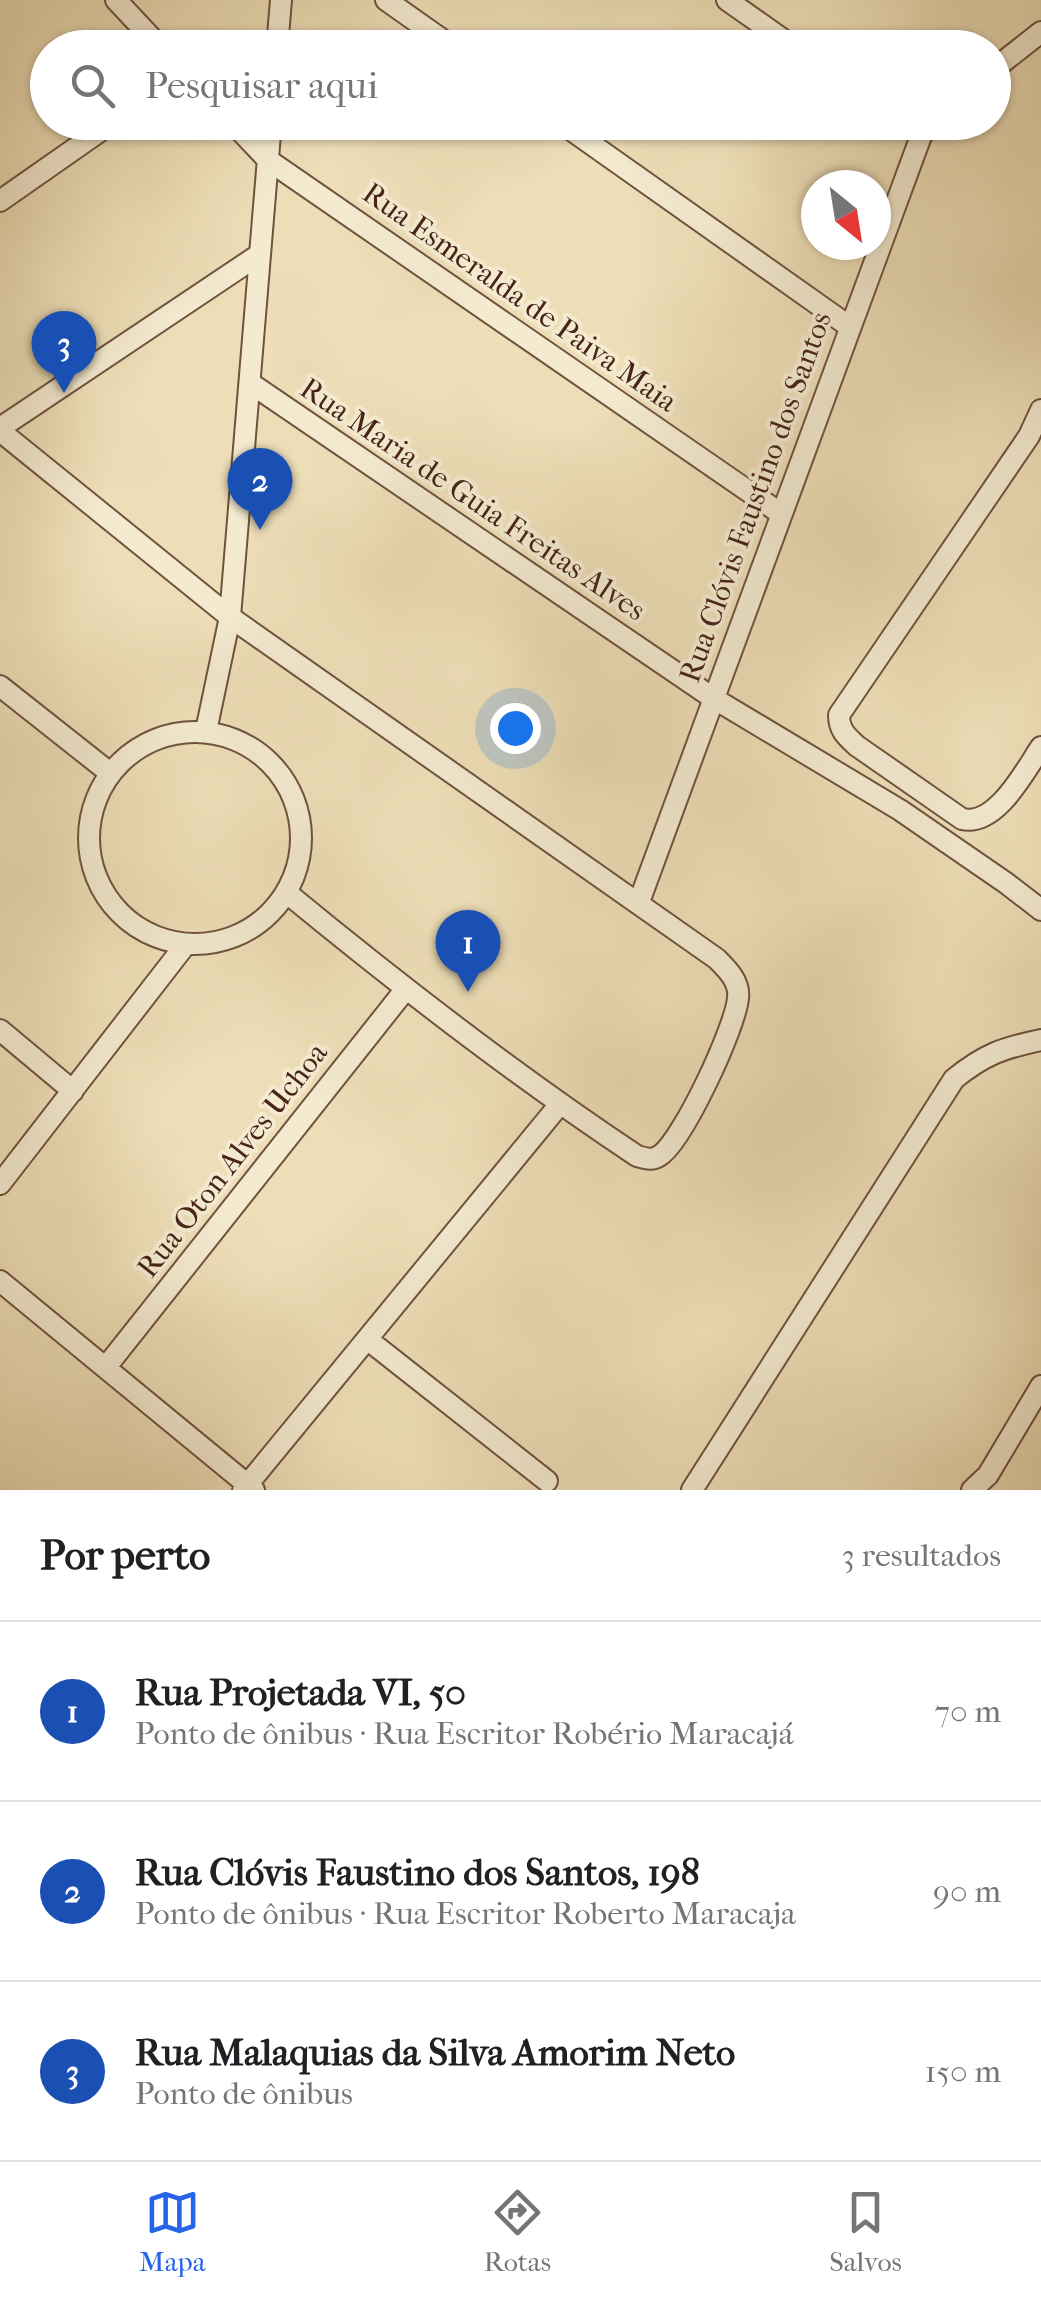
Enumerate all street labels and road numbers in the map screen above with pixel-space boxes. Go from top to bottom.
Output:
street label: Rua Esmeralda de Paiva Maia [356,175,685,420]
street label: Rua Clóvis Faustino dos Santos [672,307,839,687]
street label: Rua Maria de Guia Freitas Alves [293,371,652,628]
street label: Rua Oton Alves Uchoa [130,1035,336,1285]

